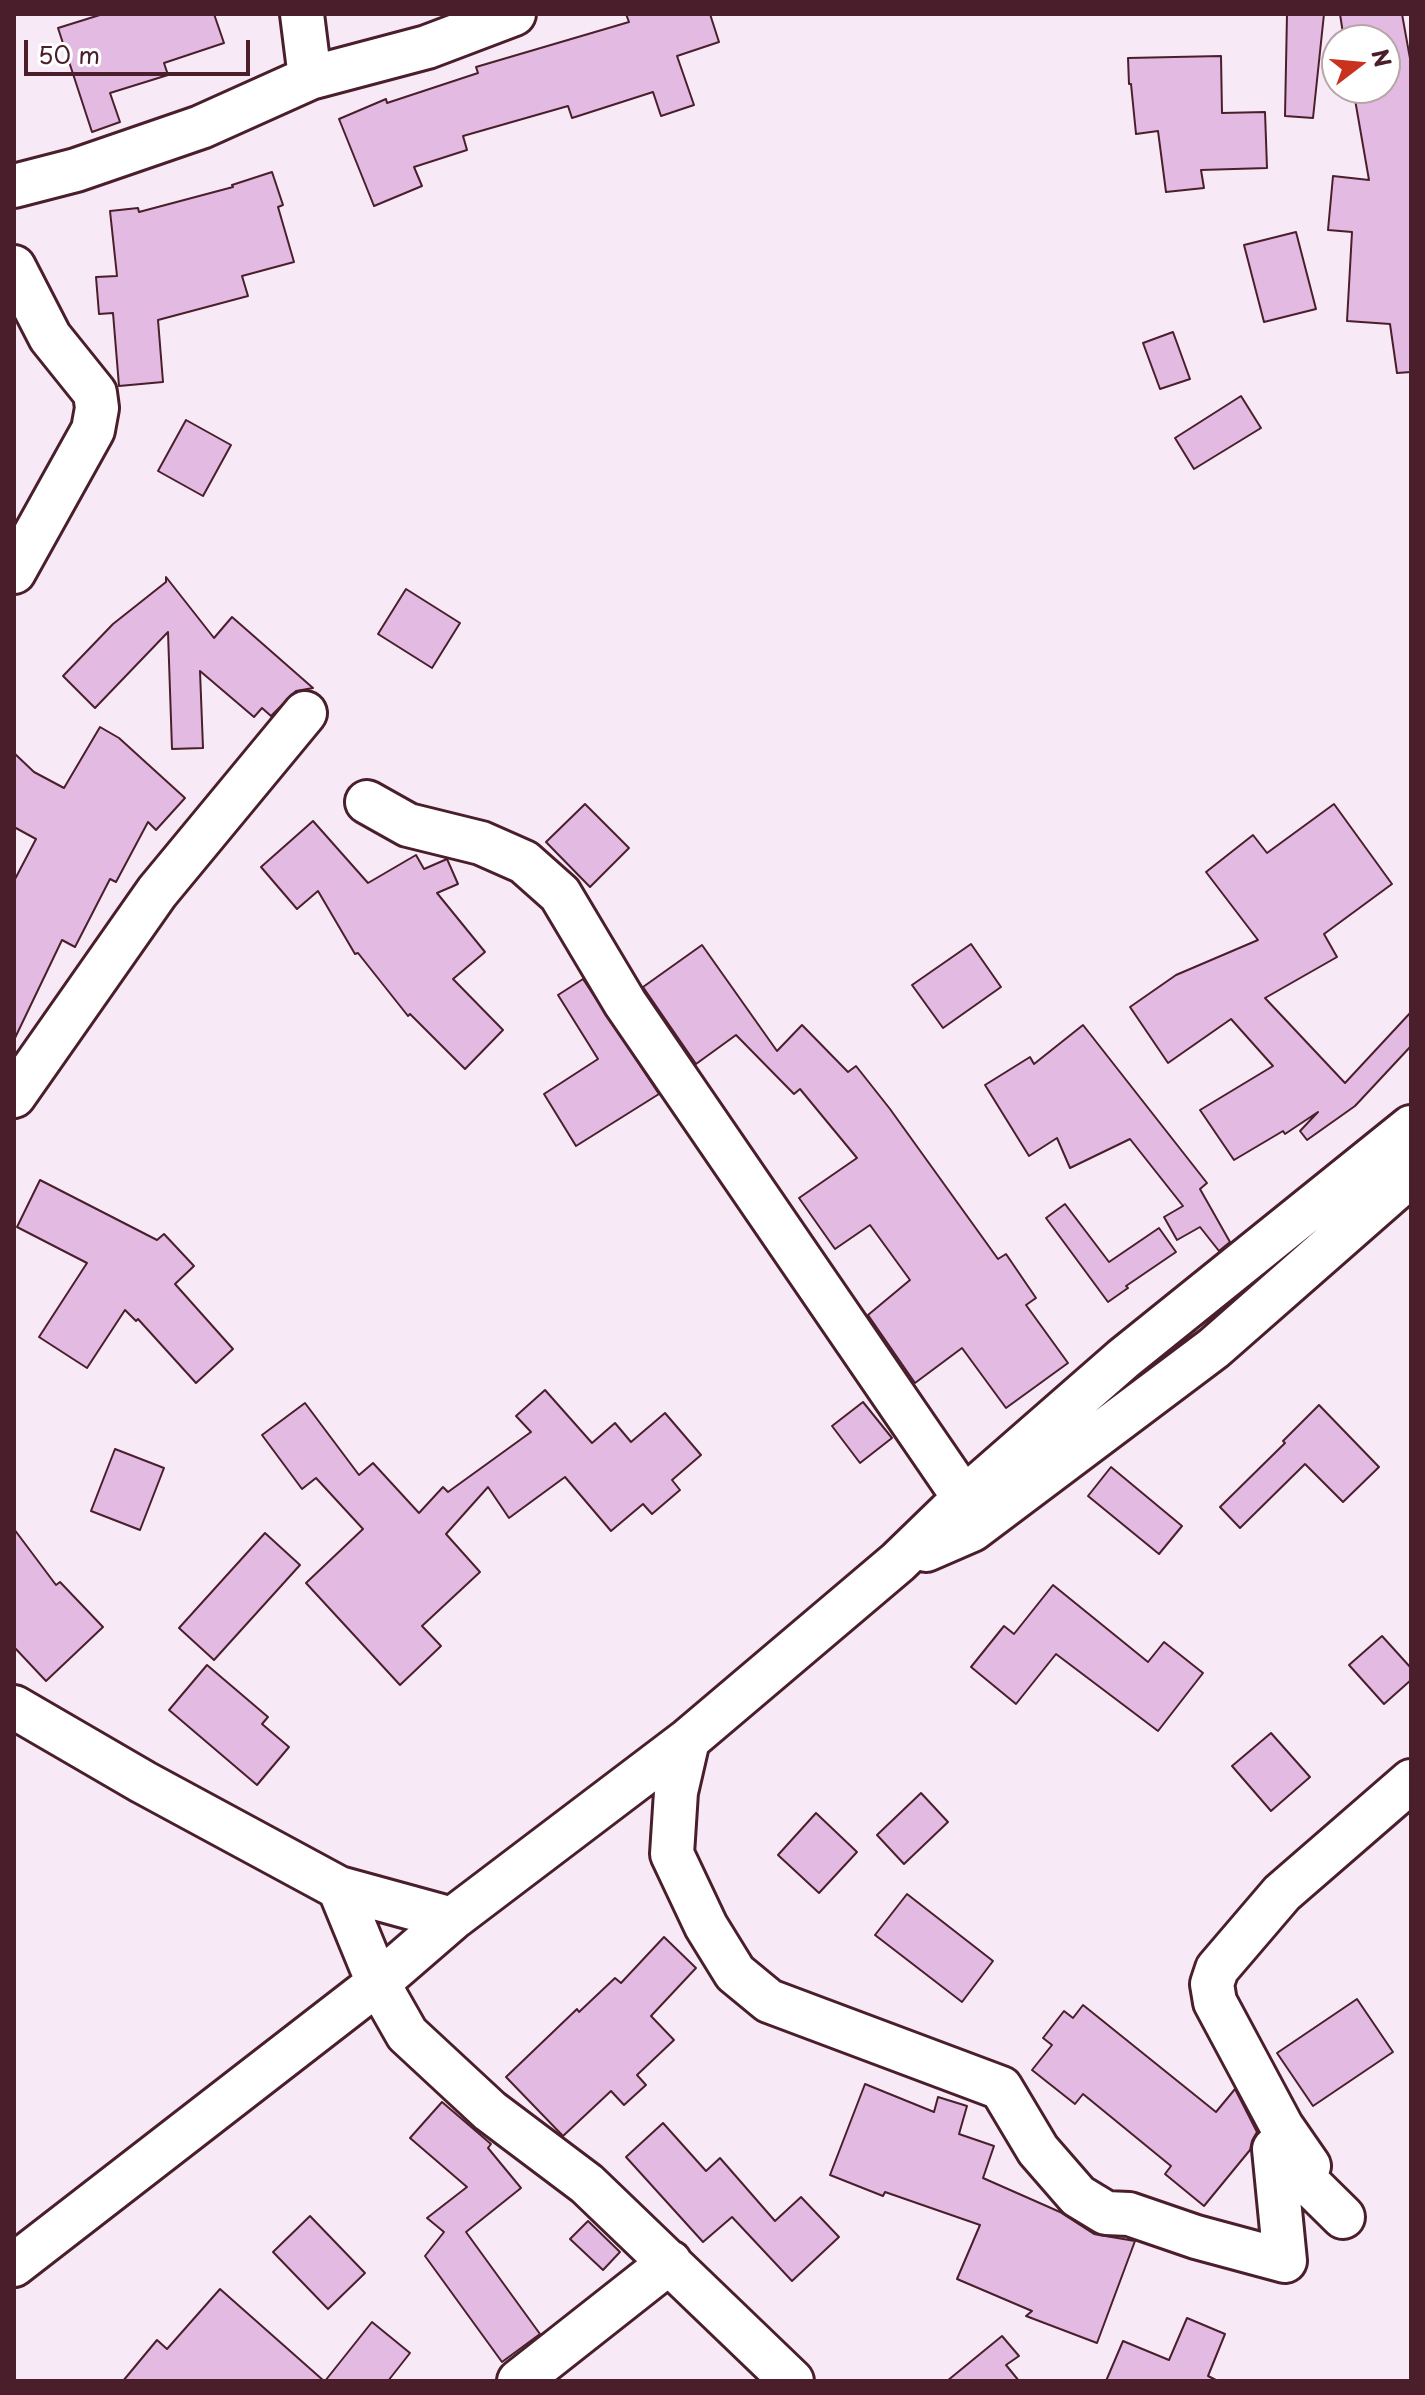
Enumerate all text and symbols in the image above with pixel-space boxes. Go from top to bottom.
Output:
scale bar [28,24,254,74]
north arrow [1321,24,1401,104]
text: 50 m [38,36,100,72]
text: N [1364,45,1401,71]

